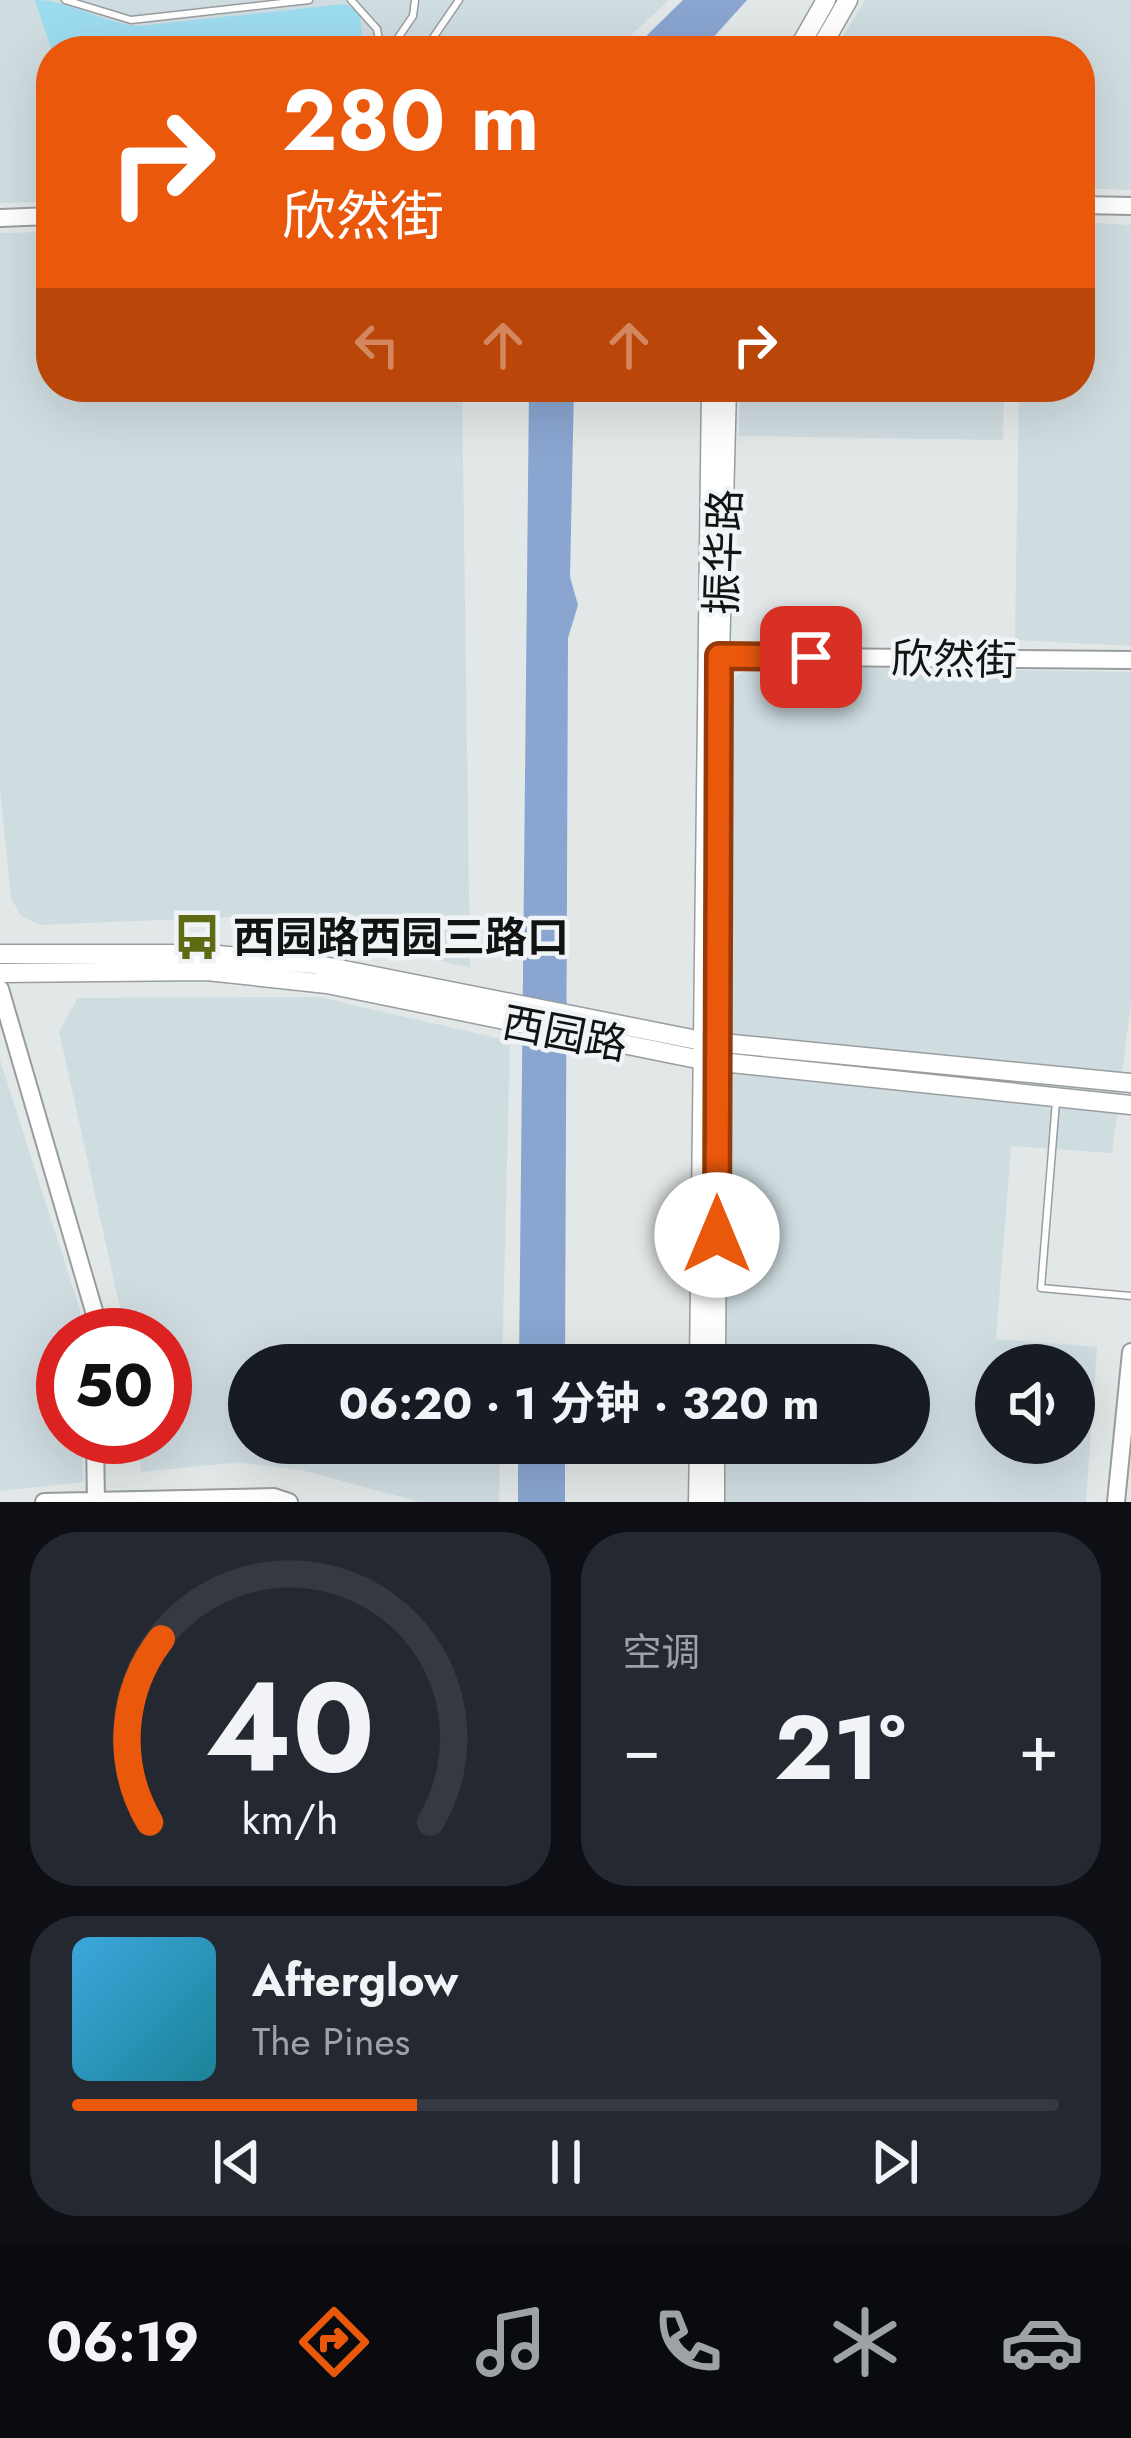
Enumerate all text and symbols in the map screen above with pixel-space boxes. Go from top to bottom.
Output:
text: 280 m [282,60,539,182]
icon: right [84,84,240,240]
text: 欣然街 [282,177,444,255]
icon: left [344,312,410,378]
icon: ahead [470,312,536,378]
icon: ahead [596,312,662,378]
icon: right [722,312,788,378]
street label: 振华路 [691,488,756,616]
pin [760,606,862,708]
icon: arrive [778,624,844,690]
street label: 欣然街 [890,628,1018,691]
place label: 西园路西园三路口 [233,907,569,968]
bus stop icon: 西园路西园三路口 [172,912,222,962]
street label: 西园路 [497,992,633,1075]
position arrow [654,1172,780,1298]
speed limit sign: 50 [36,1308,192,1464]
map controls [975,1344,1095,1464]
button: sound [975,1344,1095,1464]
text: 06:20 · 1 分钟 · 320 m [339,1371,819,1436]
text: 空调 [623,1624,701,1681]
text: 40 [205,1637,375,1818]
text: 21° [774,1683,906,1813]
text: − [623,1700,661,1796]
text: + [1018,1700,1059,1796]
text: km/h [242,1788,339,1850]
text: Afterglow [252,1948,458,2013]
text: The Pines [252,2013,410,2070]
icon: previous [204,2129,270,2195]
icon: pause [533,2129,599,2195]
icon: next [862,2129,928,2195]
icon: directions [292,2300,376,2384]
icon: music [469,2300,553,2384]
icon: phone [646,2300,730,2384]
icon: climate [823,2300,907,2384]
icon: car [1000,2300,1084,2384]
text: 06:19 [47,2303,199,2381]

